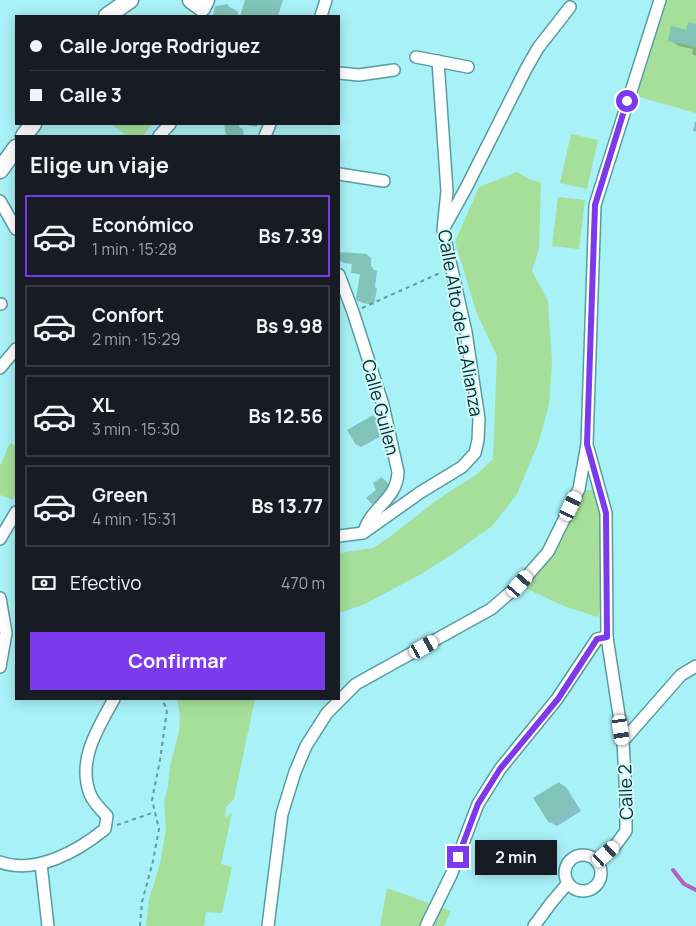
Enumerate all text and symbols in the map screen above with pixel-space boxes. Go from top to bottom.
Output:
text: Calle Jorge Rodriguez [60,33,260,59]
text: Calle 3 [60,82,122,108]
route start [616,90,638,112]
text: Elige un viaje [30,150,169,180]
text: Económico [92,212,194,238]
icon: car [32,214,77,259]
text: Bs 7.39 [258,223,323,249]
street label: Calle Alto de La Alianza [433,228,489,418]
text: 1 min · 15:28 [92,238,177,260]
text: Confort [92,302,164,328]
icon: car [32,304,77,349]
text: Bs 9.98 [256,313,323,339]
text: 2 min · 15:29 [92,328,180,350]
street label: Calle Guilen [357,356,405,458]
text: XL [92,392,115,418]
icon: car [32,394,77,439]
text: Bs 12.56 [249,403,323,429]
text: 3 min · 15:30 [92,418,180,440]
text: Green [92,482,148,508]
icon: car [32,484,77,529]
car [557,489,584,523]
text: Bs 13.77 [251,493,323,519]
text: 4 min · 15:31 [92,508,177,530]
car [504,568,535,600]
icon: cash [30,569,58,597]
text: Efectivo [70,570,141,596]
text: 470 m [281,572,325,594]
button: Confirmar [30,632,325,690]
car [407,633,440,661]
car [611,714,630,746]
street label: Calle 2 [612,764,638,820]
car [589,838,622,870]
callout: 2 min [476,840,558,874]
route end [447,846,469,868]
text: 2 min [495,846,537,868]

